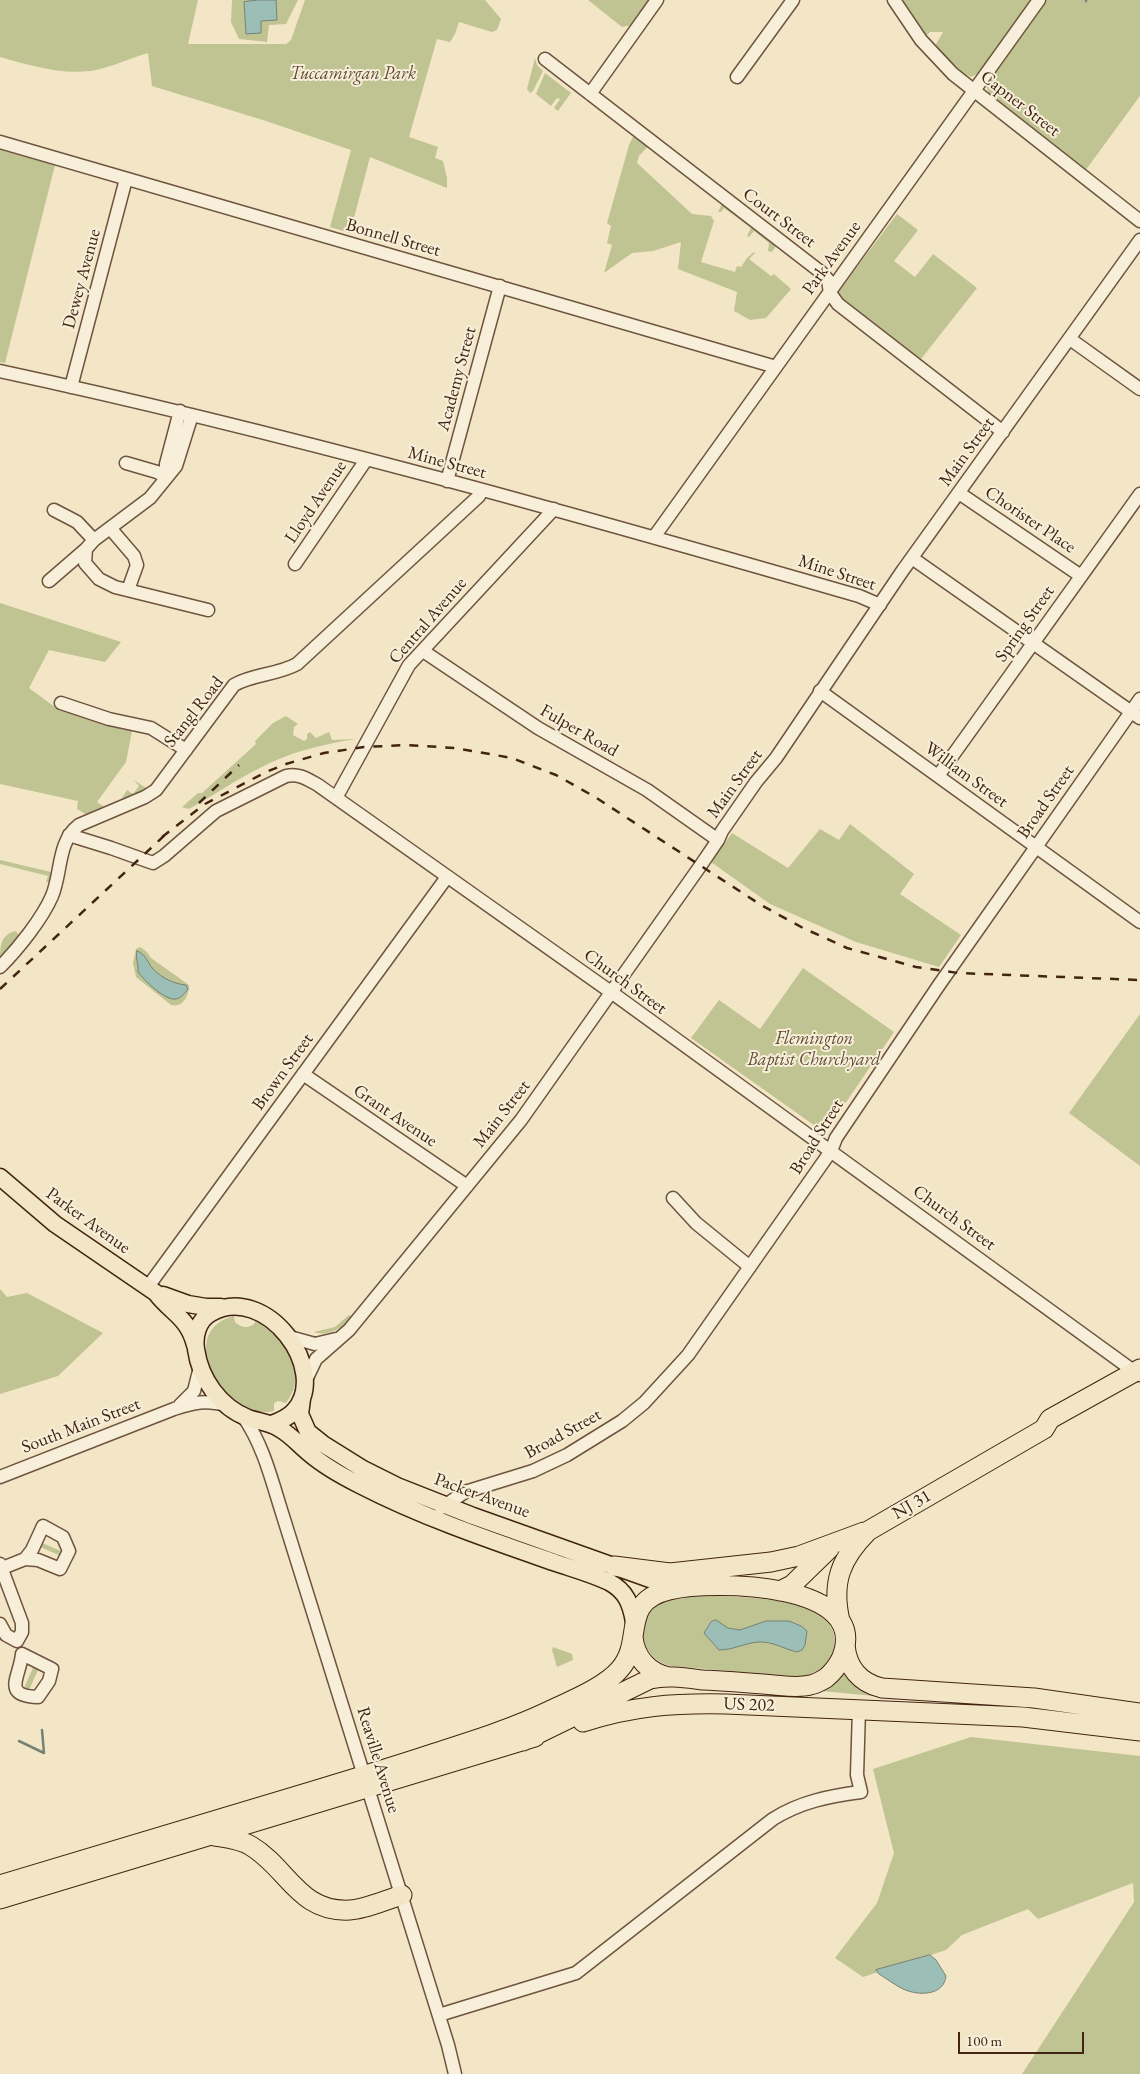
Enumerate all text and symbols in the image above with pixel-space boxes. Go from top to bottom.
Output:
park label: Tuccamirgan Park [290,63,416,85]
street label: Capner Street [976,66,1064,142]
street label: Court Street [738,184,820,252]
street label: Bonnell Street [343,214,443,262]
street label: Park Avenue [798,217,866,299]
street label: Dewey Avenue [58,227,106,331]
street label: Academy Street [433,324,481,434]
street label: Main Street [935,413,999,491]
street label: Mine Street [405,442,489,484]
street label: Lloyd Avenue [280,457,352,547]
street label: Chorister Place [980,482,1080,558]
street label: Mine Street [795,550,879,596]
street label: Central Avenue [385,573,471,669]
street label: Spring Street [991,582,1059,666]
street label: Stangl Road [160,672,228,752]
street label: Fulper Road [536,700,622,762]
street label: William Street [920,737,1012,813]
street label: Main Street [703,745,767,823]
street label: Broad Street [1013,761,1079,843]
street label: Church Street [579,945,671,1019]
park label: Flemington Baptist Churchyard [747,1028,881,1070]
street label: Brown Street [248,1029,318,1115]
street label: Main Street [469,1076,535,1152]
street label: Grant Avenue [349,1080,441,1152]
street label: Broad Street [785,1095,849,1179]
street label: Church Street [908,1181,1000,1255]
street label: Parker Avenue [42,1183,134,1259]
street label: South Main Street [19,1393,143,1459]
street label: Broad Street [521,1404,605,1464]
street label: Packer Avenue [431,1469,533,1523]
street label: NJ 31 [889,1485,935,1525]
street label: US 202 [723,1693,775,1717]
street label: Reaville Avenue [352,1704,404,1816]
scale bar [960,2022,1086,2054]
text: 100 m [966,2031,1002,2050]

